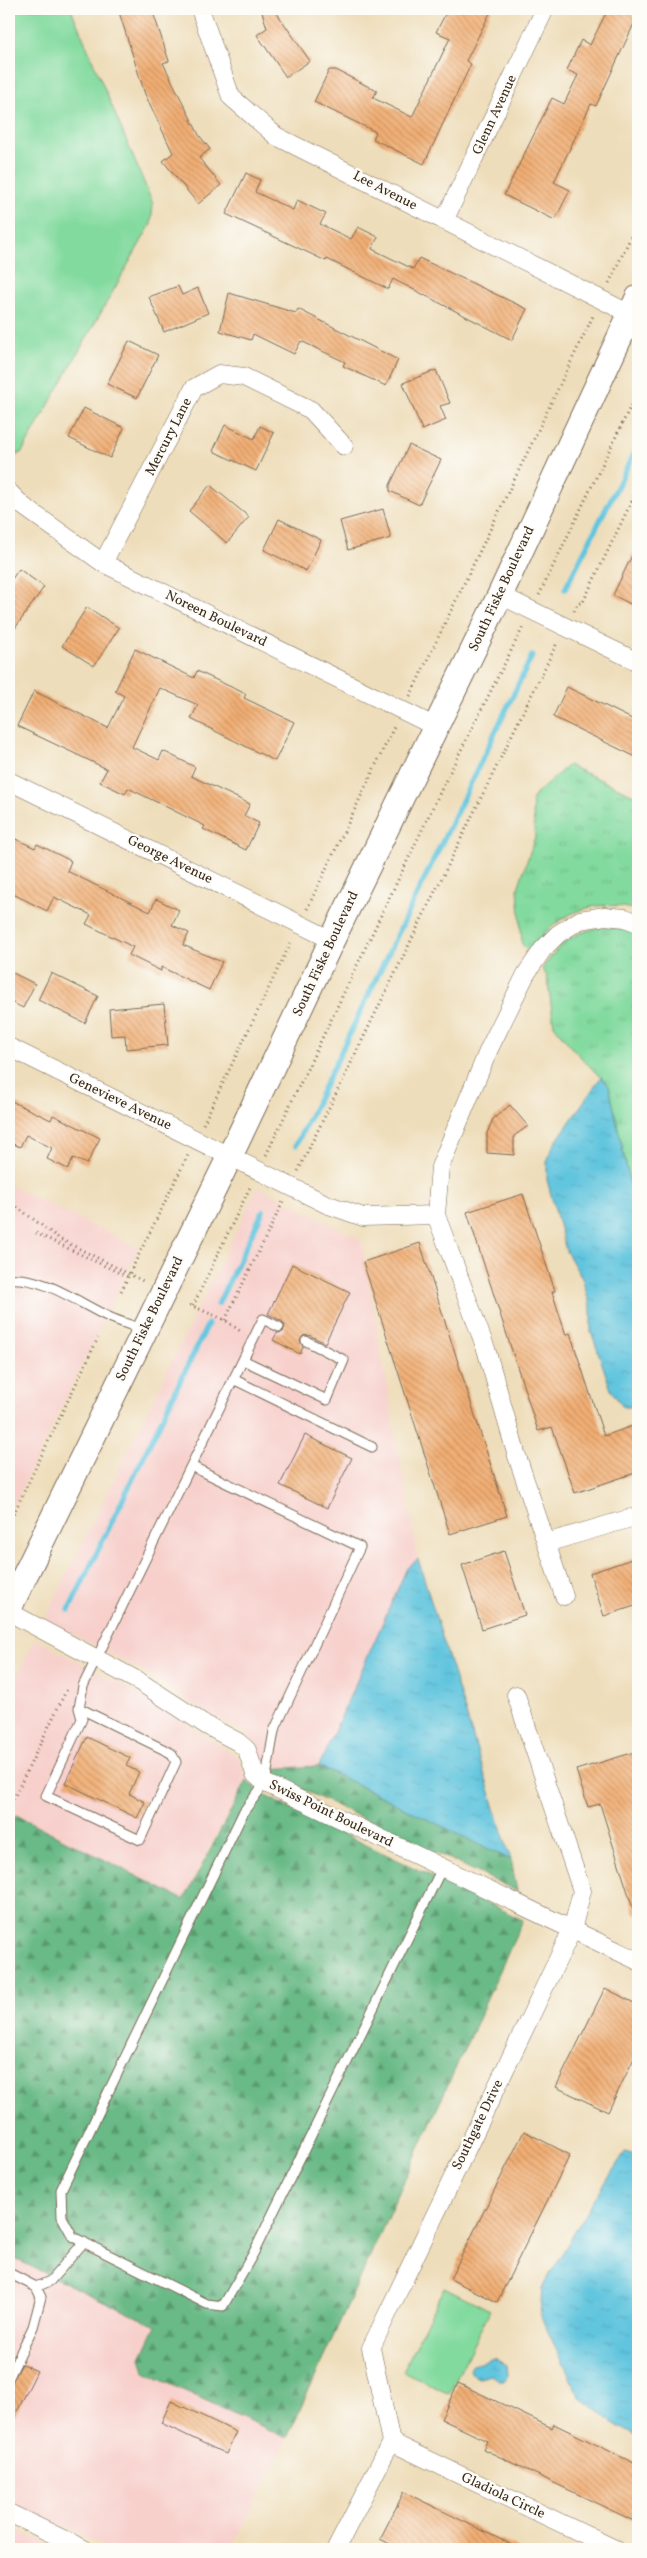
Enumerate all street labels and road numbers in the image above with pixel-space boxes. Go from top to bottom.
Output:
street label: Glenn Avenue [468,72,522,158]
street label: Lee Avenue [350,167,421,215]
street label: Mercury Lane [141,394,197,479]
street label: South Fiske Boulevard [465,523,539,655]
street label: Noreen Boulevard [162,586,270,652]
street label: George Avenue [124,831,216,889]
street label: South Fiske Boulevard [289,888,363,1020]
street label: Genevieve Avenue [65,1069,175,1135]
street label: South Fiske Boulevard [112,1253,189,1385]
street label: Swiss Point Boulevard [266,1776,396,1852]
street label: Southgate Drive [448,2076,508,2174]
street label: Gladiola Circle [458,2468,548,2524]

